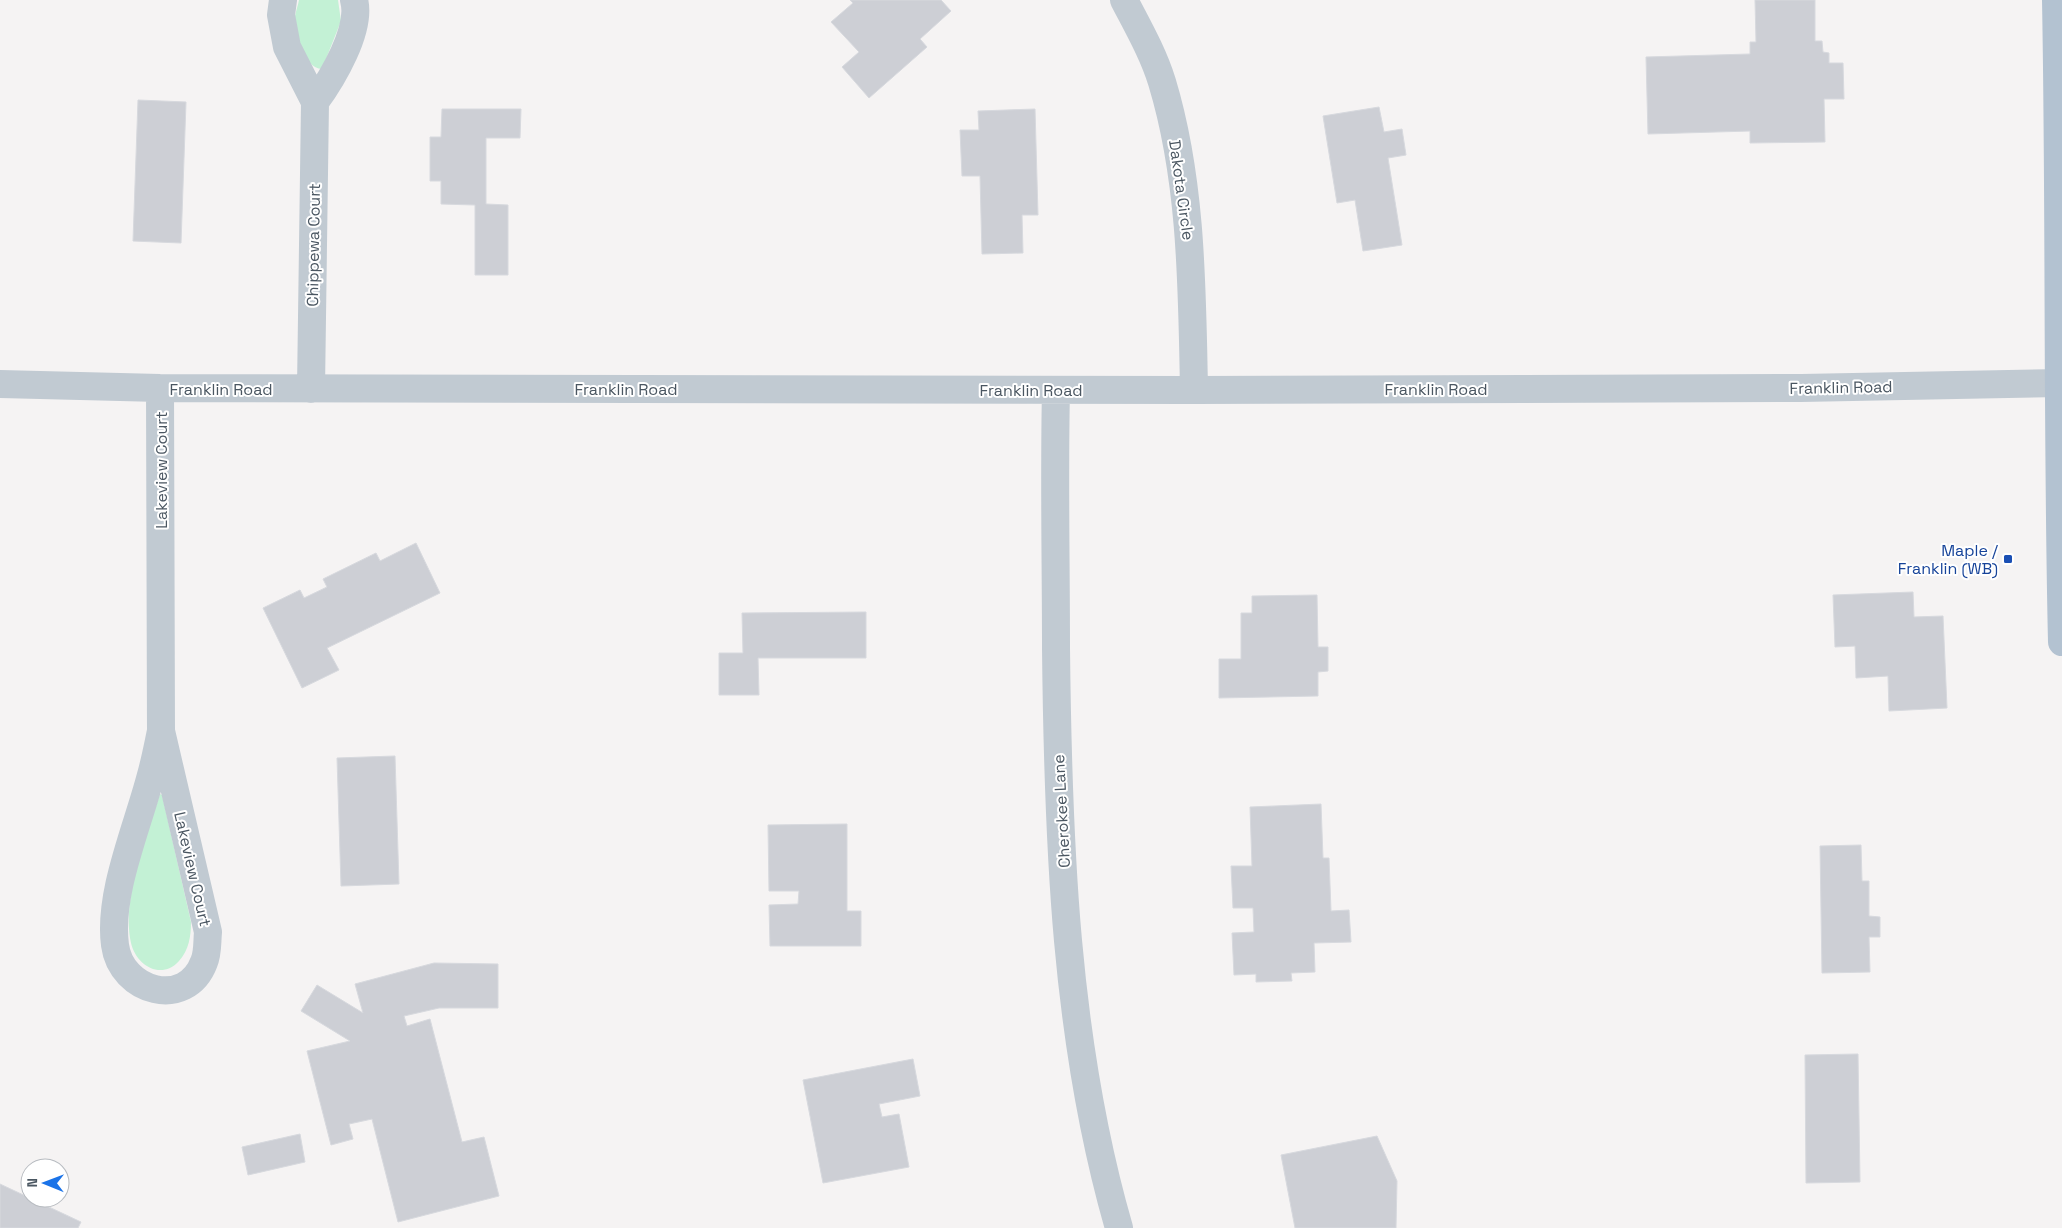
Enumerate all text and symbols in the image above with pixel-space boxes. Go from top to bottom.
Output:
street label: Dakota Circle [1164,139,1199,242]
street label: Chippewa Court [302,183,325,307]
street label: Franklin Road [1789,376,1893,399]
street label: Franklin Road [169,379,273,400]
street label: Franklin Road [574,379,678,400]
street label: Franklin Road [1384,379,1488,400]
street label: Franklin Road [979,380,1083,401]
street label: Lakeview Court [151,411,172,529]
place label: Maple / Franklin (WB) [1898,540,1998,579]
marker: Maple / Franklin (WB) [2002,553,2014,565]
street label: Cherokee Lane [1048,754,1075,868]
street label: Lakeview Court [169,810,216,929]
north arrow [20,1158,70,1208]
text: N [23,1178,41,1188]

